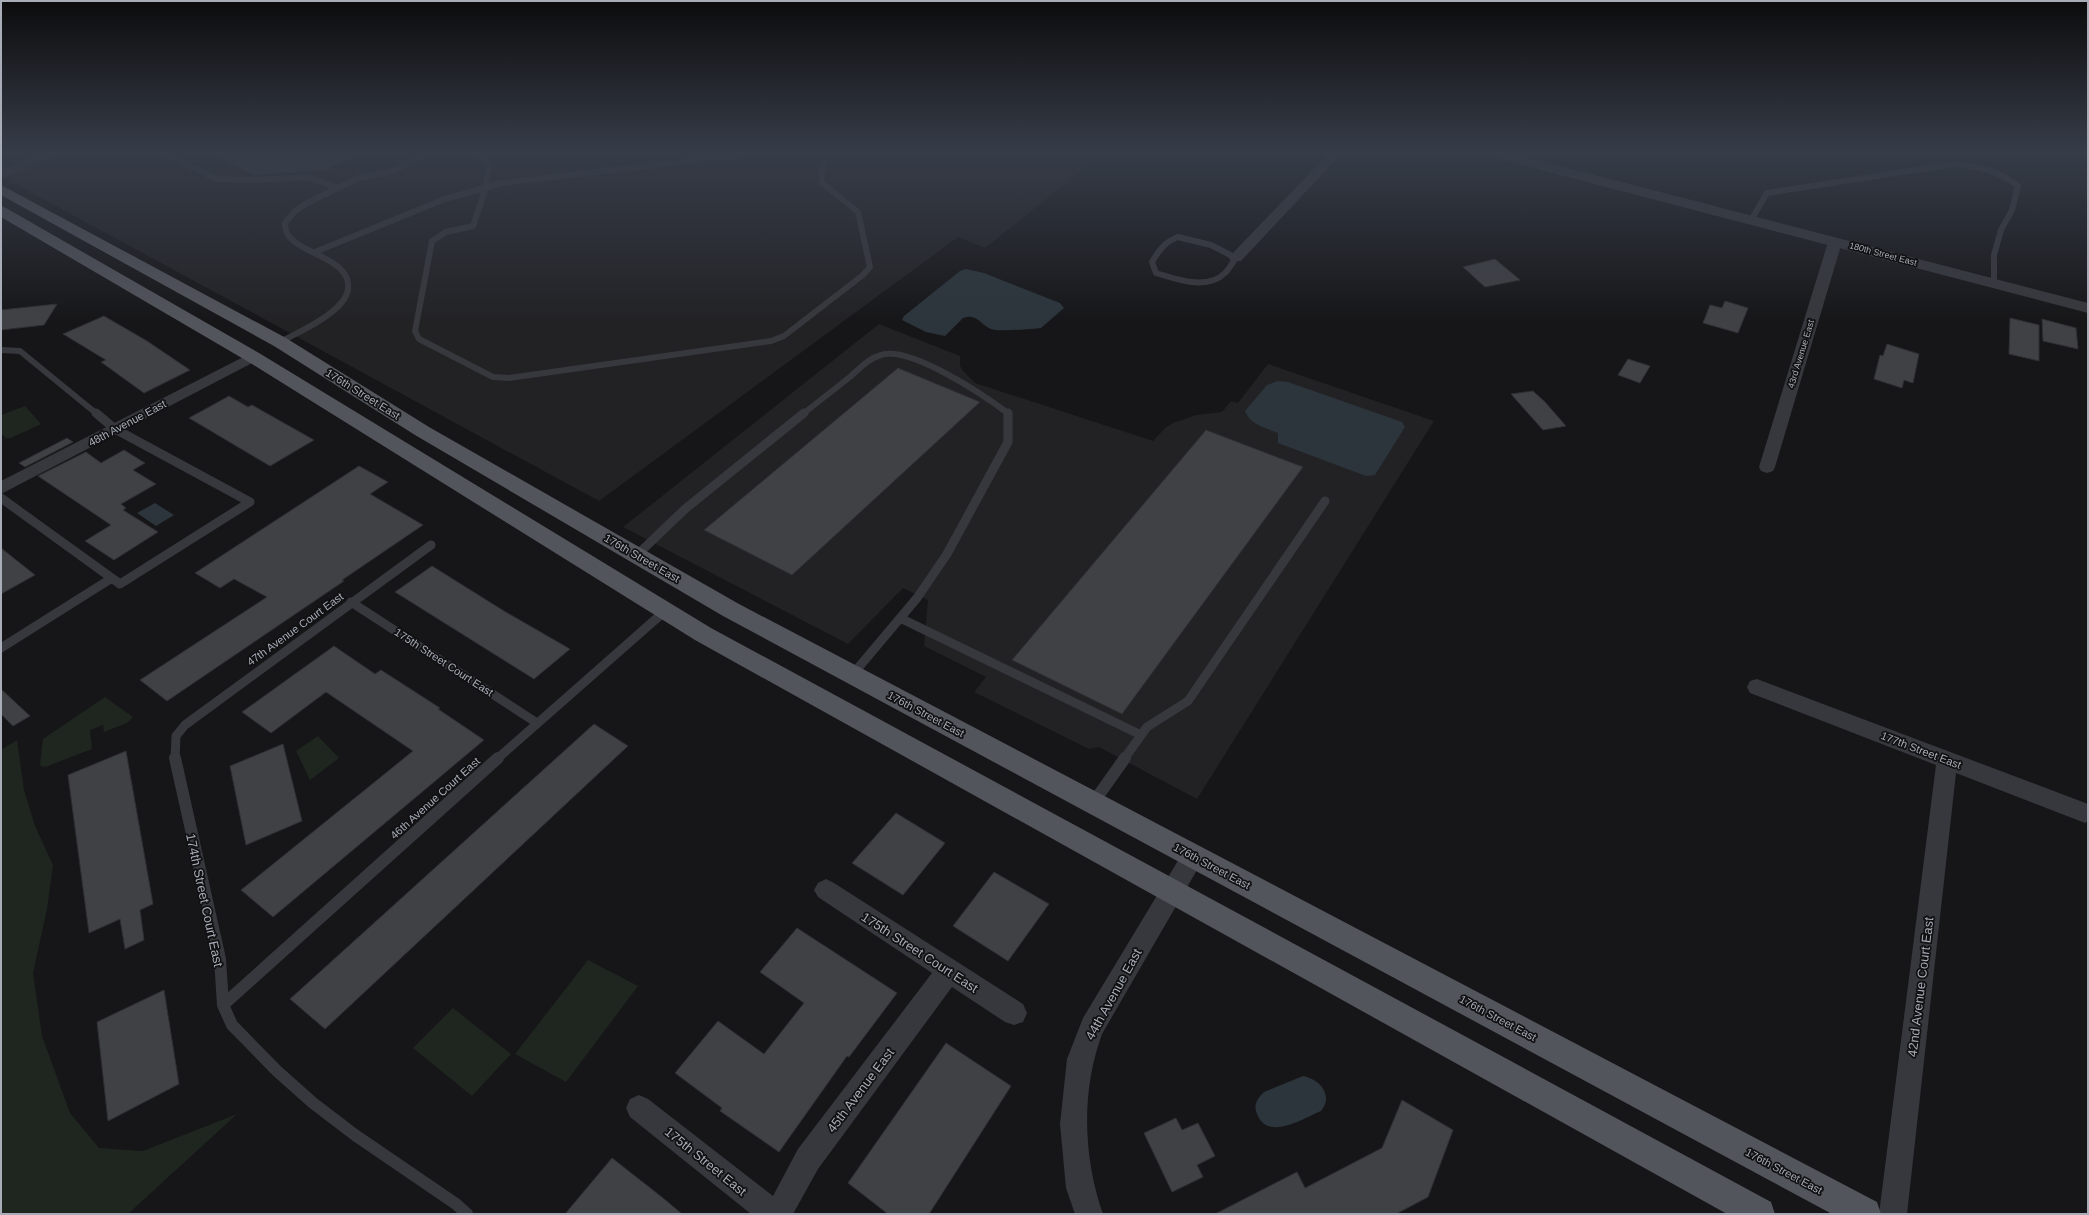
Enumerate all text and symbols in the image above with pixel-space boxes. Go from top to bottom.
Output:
street label: 180th Street East [1848,240,1918,268]
street label: 43rd Avenue East [1786,318,1816,389]
street label: 176th Street East [324,366,402,422]
street label: 48th Avenue East [86,398,168,448]
street label: 176th Street East [602,532,682,584]
street label: 47th Avenue Court East [245,590,345,668]
street label: 175th Street Court East [393,626,495,698]
street label: 176th Street East [886,689,966,739]
street label: 177th Street East [1879,729,1963,771]
street label: 46th Avenue Court East [388,755,482,841]
street label: 174th Street Court East [183,832,226,968]
street label: 176th Street East [1172,841,1252,891]
street label: 175th Street Court East [859,909,981,996]
street label: 42nd Avenue Court East [1904,916,1937,1058]
street label: 44th Avenue East [1082,946,1145,1042]
street label: 176th Street East [1458,993,1538,1043]
street label: 45th Avenue East [824,1045,897,1135]
street label: 175th Street East [662,1124,750,1199]
street label: 176th Street East [1744,1146,1824,1196]

